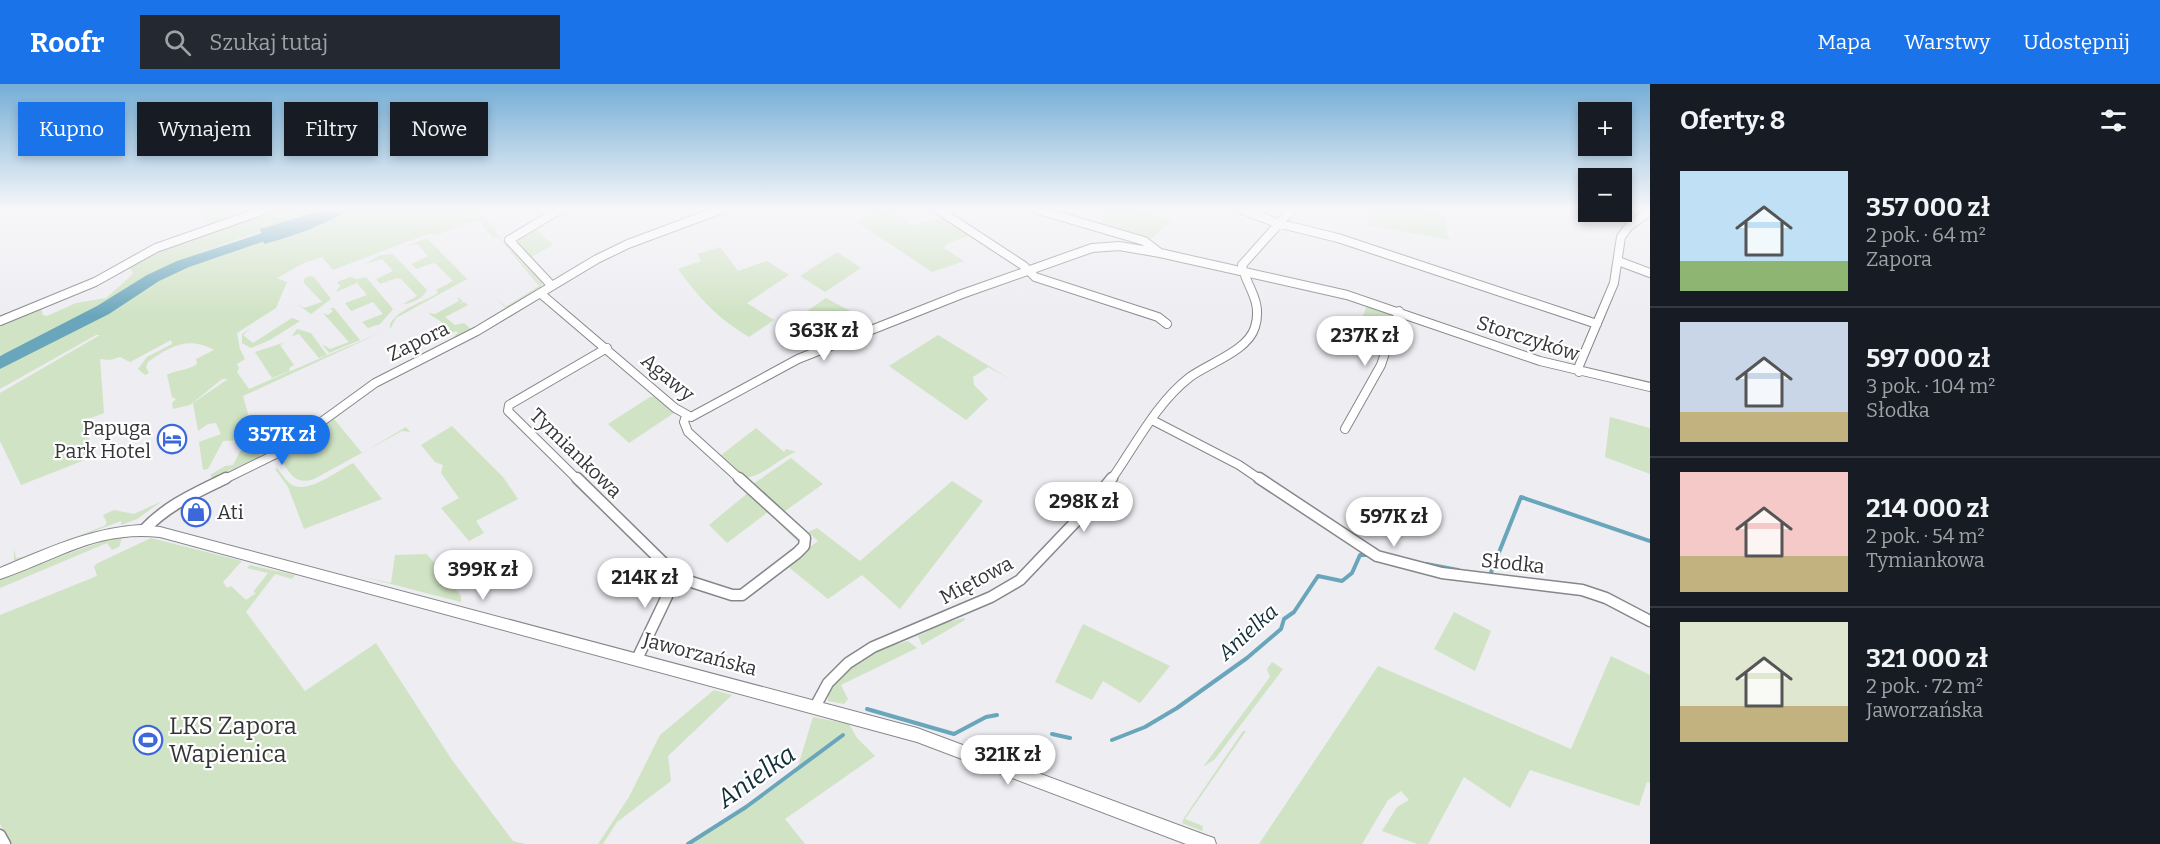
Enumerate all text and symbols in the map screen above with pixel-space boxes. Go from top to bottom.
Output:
search box [140,15,560,69]
text: Roofr [30,26,104,59]
icon: search [161,26,194,59]
text: Szukaj tutaj [209,29,328,56]
text: Mapa [1817,29,1871,55]
text: Warstwy [1904,29,1990,55]
text: Udostępnij [2023,29,2130,55]
chip: Kupno [18,102,125,156]
chip: Wynajem [137,102,272,156]
chip: Filtry [284,102,378,156]
chip: Nowe [390,102,488,156]
map controls [1578,102,1632,222]
button: + [1578,102,1632,156]
icon: filters [2097,104,2130,137]
text: Oferty: 8 [1680,105,1785,136]
button: − [1578,168,1632,222]
text: 357 000 zł [1866,192,1990,223]
icon: home [1728,195,1800,267]
text: 2 pok. · 64 m² [1866,223,1986,247]
text: Zapora [1866,247,1932,271]
street label: Storczyków [1474,310,1583,366]
pin: 363K zł [769,311,879,362]
street label: Zapora [383,316,453,366]
pin: 237K zł [1310,316,1420,367]
text: 363K zł [789,318,859,342]
text: 237K zł [1331,323,1399,347]
text: 597 000 zł [1866,343,1991,374]
icon: home [1728,346,1800,418]
street label: Agawy [637,348,700,406]
text: 3 pok. · 104 m² [1866,374,1995,398]
text: Słodka [1866,398,1930,422]
street label: Tymiankowa [525,403,627,503]
pin: 357K zł [227,415,337,466]
place label: Papuga Park Hotel [54,416,151,463]
text: 357K zł [248,422,316,446]
hotel icon: Papuga Park Hotel [156,423,188,455]
pin: 298K zł [1029,482,1139,533]
text: 298K zł [1049,489,1119,513]
text: 214 000 zł [1866,493,1989,524]
shop icon: Ati [180,496,212,528]
icon: home [1728,496,1800,568]
pin: 597K zł [1339,497,1449,548]
place label: Ati [217,500,244,524]
text: 597K zł [1360,504,1428,528]
text: 2 pok. · 54 m² [1866,524,1985,548]
street label: Słodka [1480,548,1546,578]
text: Tymiankowa [1866,548,1985,572]
pin: 399K zł [428,550,538,601]
street label: Miętowa [935,551,1017,609]
text: 399K zł [448,557,518,581]
pin: 214K zł [590,558,700,609]
text: 214K zł [611,565,679,589]
water label: Anielka [1212,598,1283,666]
street label: Jaworzańska [639,627,760,681]
text: 321 000 zł [1866,643,1988,674]
icon: home [1728,646,1800,718]
text: 2 pok. · 72 m² [1866,674,1983,698]
text: Jaworzańska [1866,698,1983,722]
place label: LKS Zapora Wapienica [169,712,297,768]
sports icon: LKS Zapora Wapienica [132,724,164,756]
pin: 321K zł [953,735,1063,786]
water label: Anielka [710,738,801,815]
text: 321K zł [975,742,1041,766]

